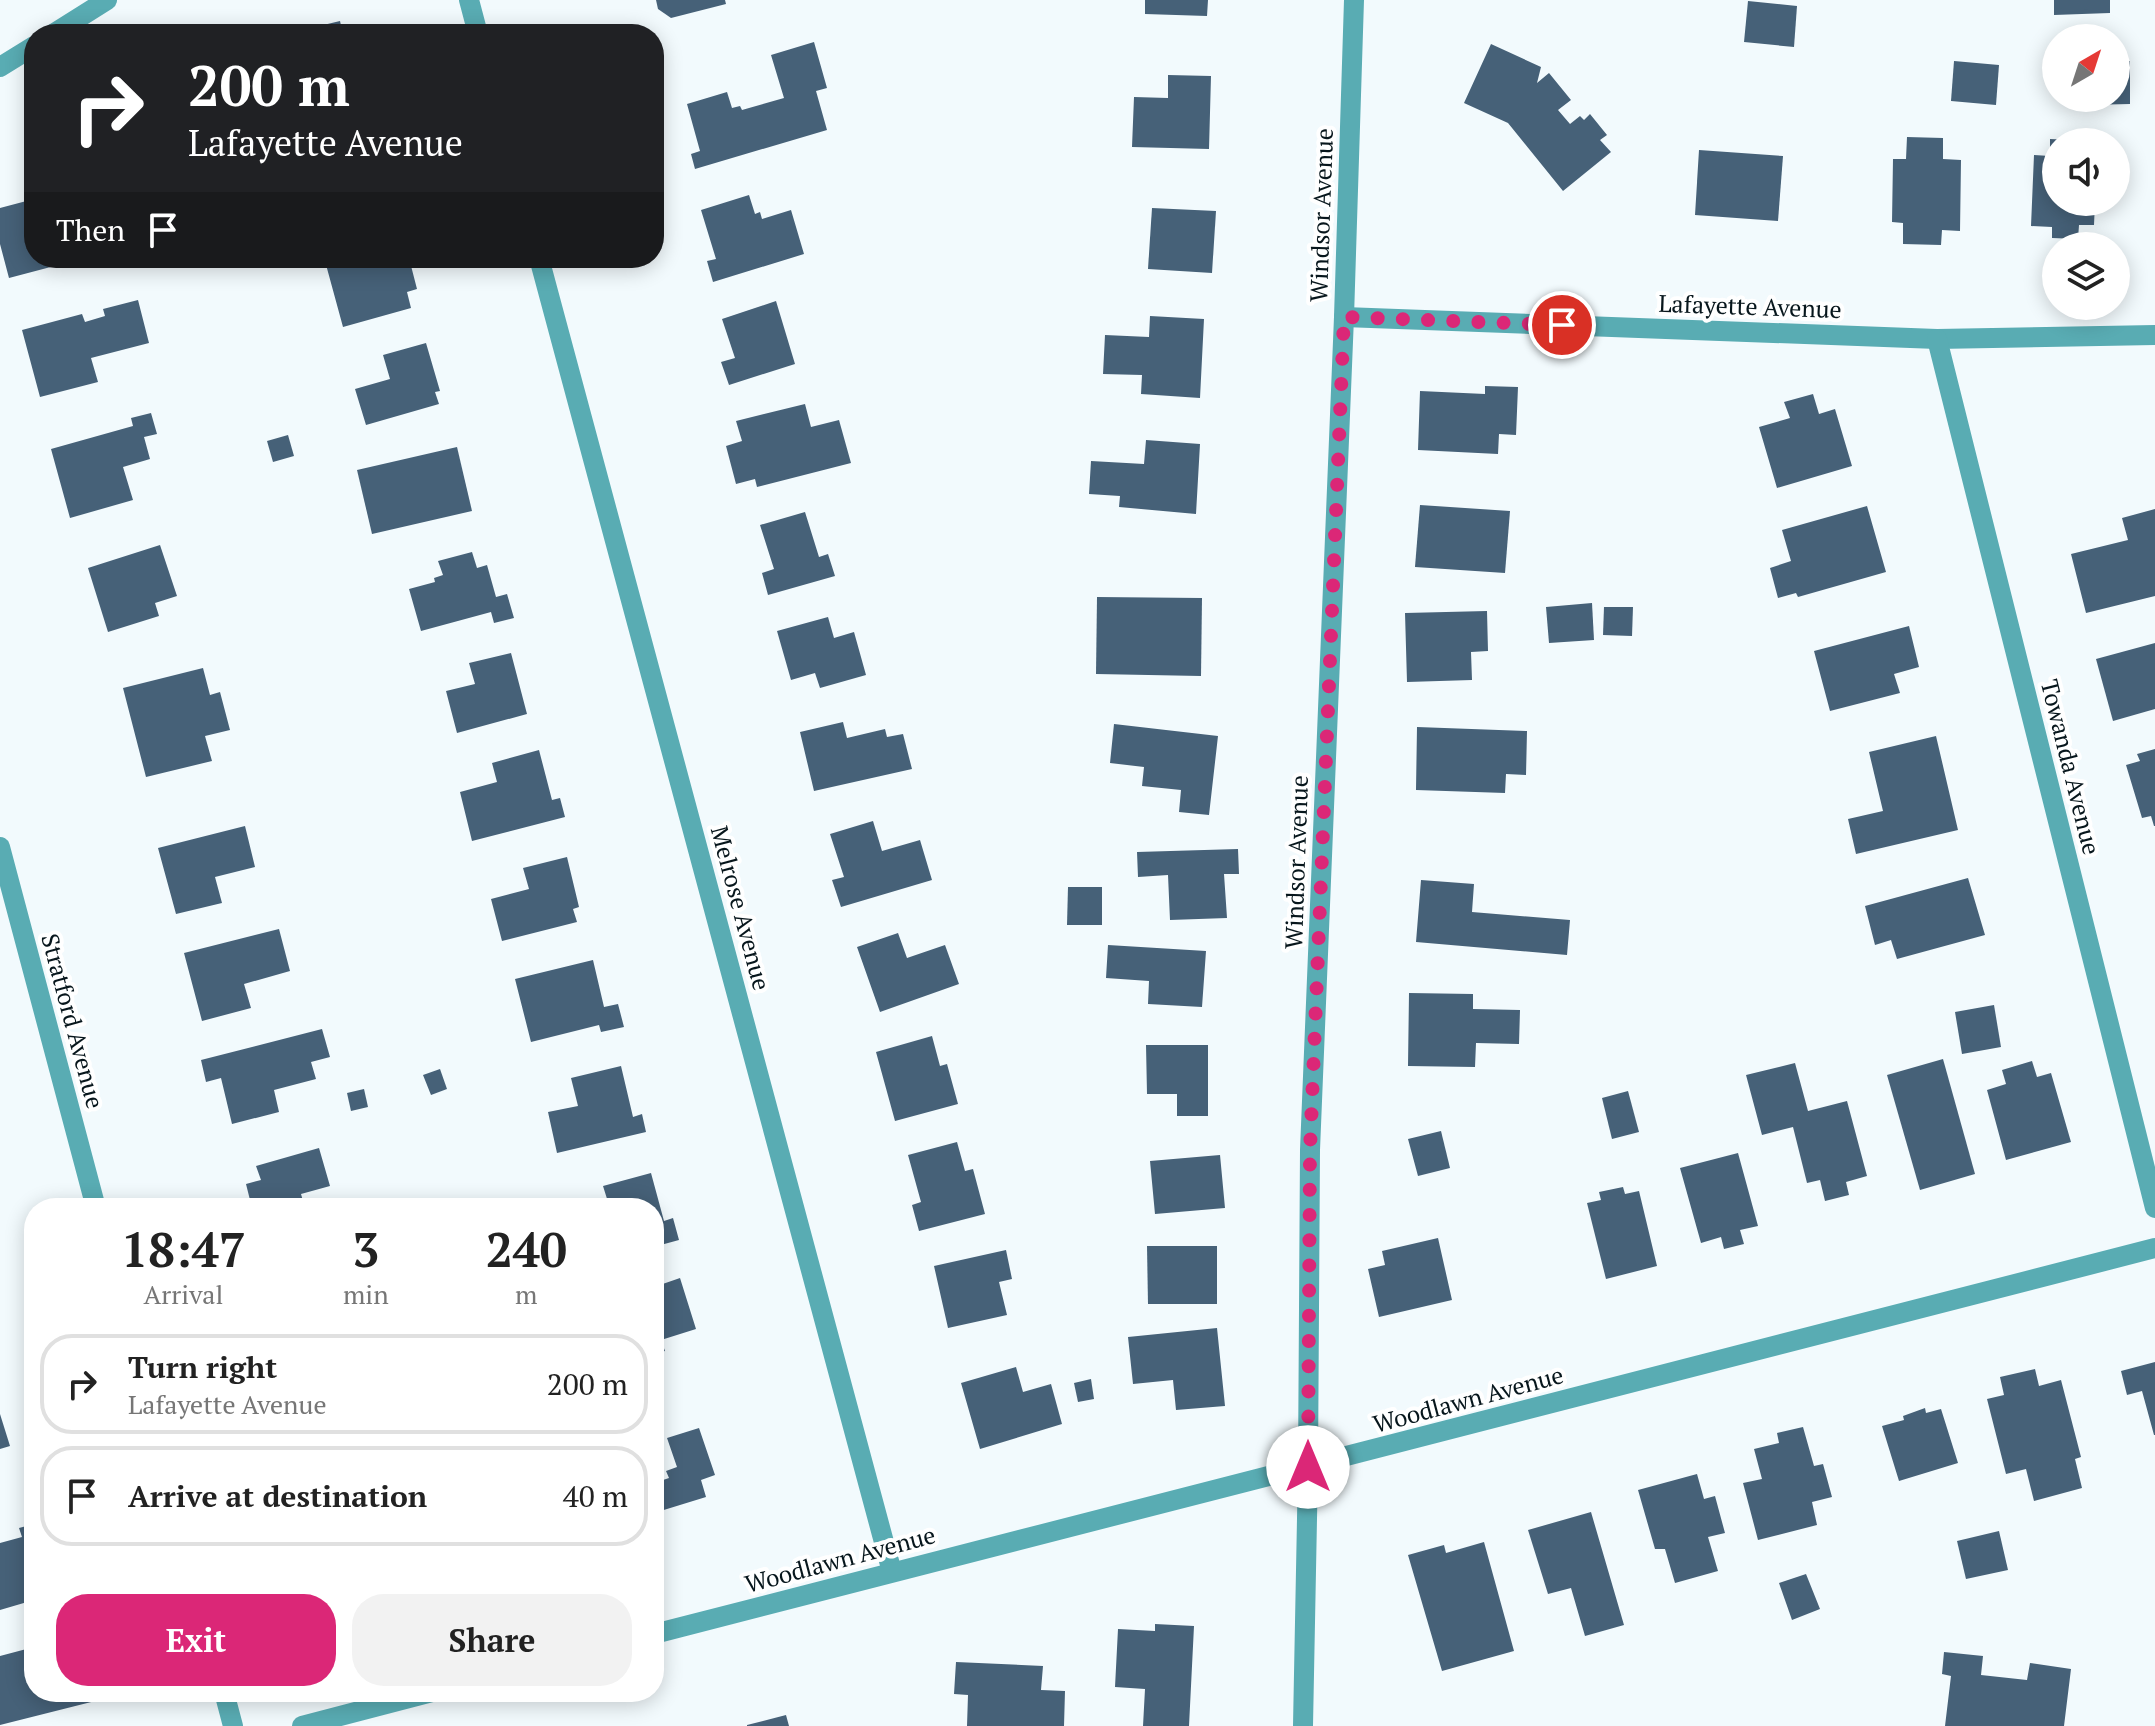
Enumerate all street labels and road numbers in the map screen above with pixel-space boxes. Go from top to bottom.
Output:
street label: Windsor Avenue [1302,127,1340,303]
street label: Lafayette Avenue [1658,287,1842,325]
street label: Towanda Avenue [2034,676,2108,858]
street label: Windsor Avenue [1277,774,1315,950]
street label: Melrose Avenue [704,822,778,994]
street label: Stratford Avenue [34,930,112,1112]
street label: Woodlawn Avenue [1369,1358,1567,1440]
street label: Woodlawn Avenue [741,1518,939,1600]

